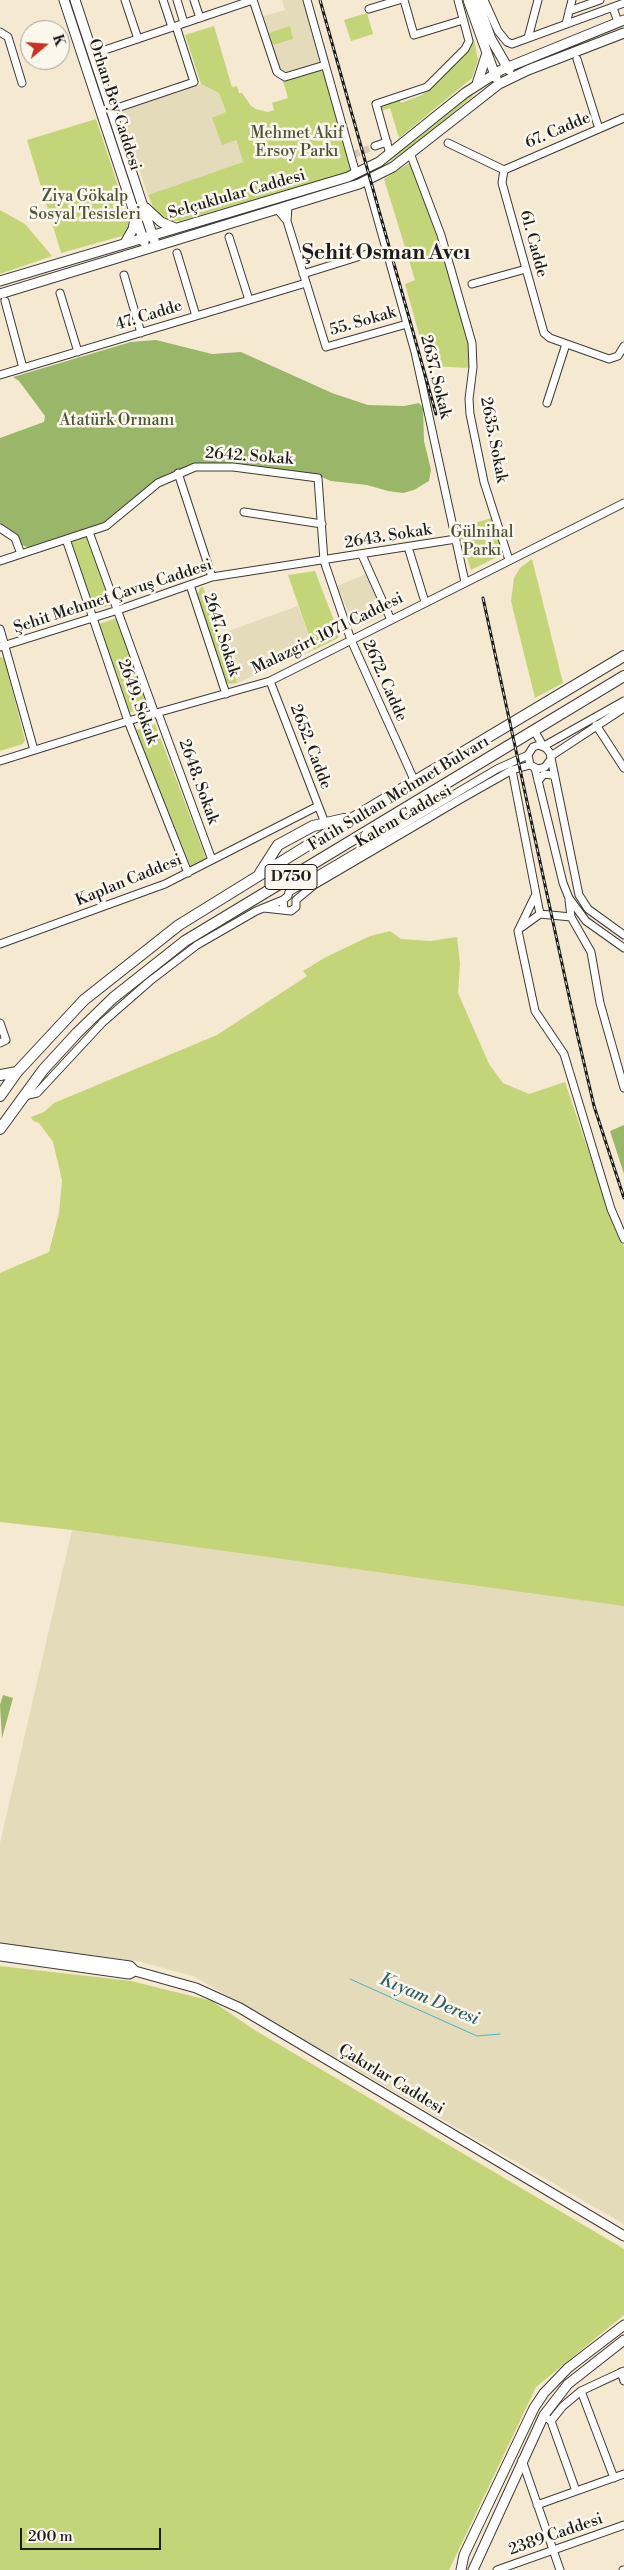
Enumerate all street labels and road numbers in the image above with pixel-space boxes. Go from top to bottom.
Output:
street label: Orhan Bey Caddesi [84,37,144,173]
street label: 67. Cadde [523,109,593,153]
street label: Selçuklular Caddesi [166,166,308,224]
street label: 61. Cadde [515,208,551,280]
street label: 47. Cadde [113,297,185,335]
street label: 55. Sokak [328,303,398,341]
street label: 2637. Sokak [415,333,455,421]
street label: 2635. Sokak [475,396,511,484]
street label: 2642. Sokak [204,444,294,470]
street label: 2643. Sokak [343,521,433,553]
street label: Şehit Mehmet Çavuş Caddesi [11,556,215,638]
street label: Malazgirt 1071 Caddesi [249,589,407,679]
street label: 2647. Sokak [199,591,243,679]
street label: 2672. Cadde [357,637,411,725]
street label: 2649. Sokak [113,657,161,747]
street label: 2652. Cadde [285,702,335,792]
street label: Fatih Sultan Mehmet Bulvarı [305,732,493,856]
street label: 2648. Sokak [174,737,222,827]
street label: Kalem Caddesi [352,782,456,852]
street label: Kaplan Caddesi [73,851,185,911]
road number: D750 [265,864,317,890]
street label: Çakırlar Caddesi [335,2041,447,2119]
street label: 2389 Caddesi [506,2510,606,2560]

